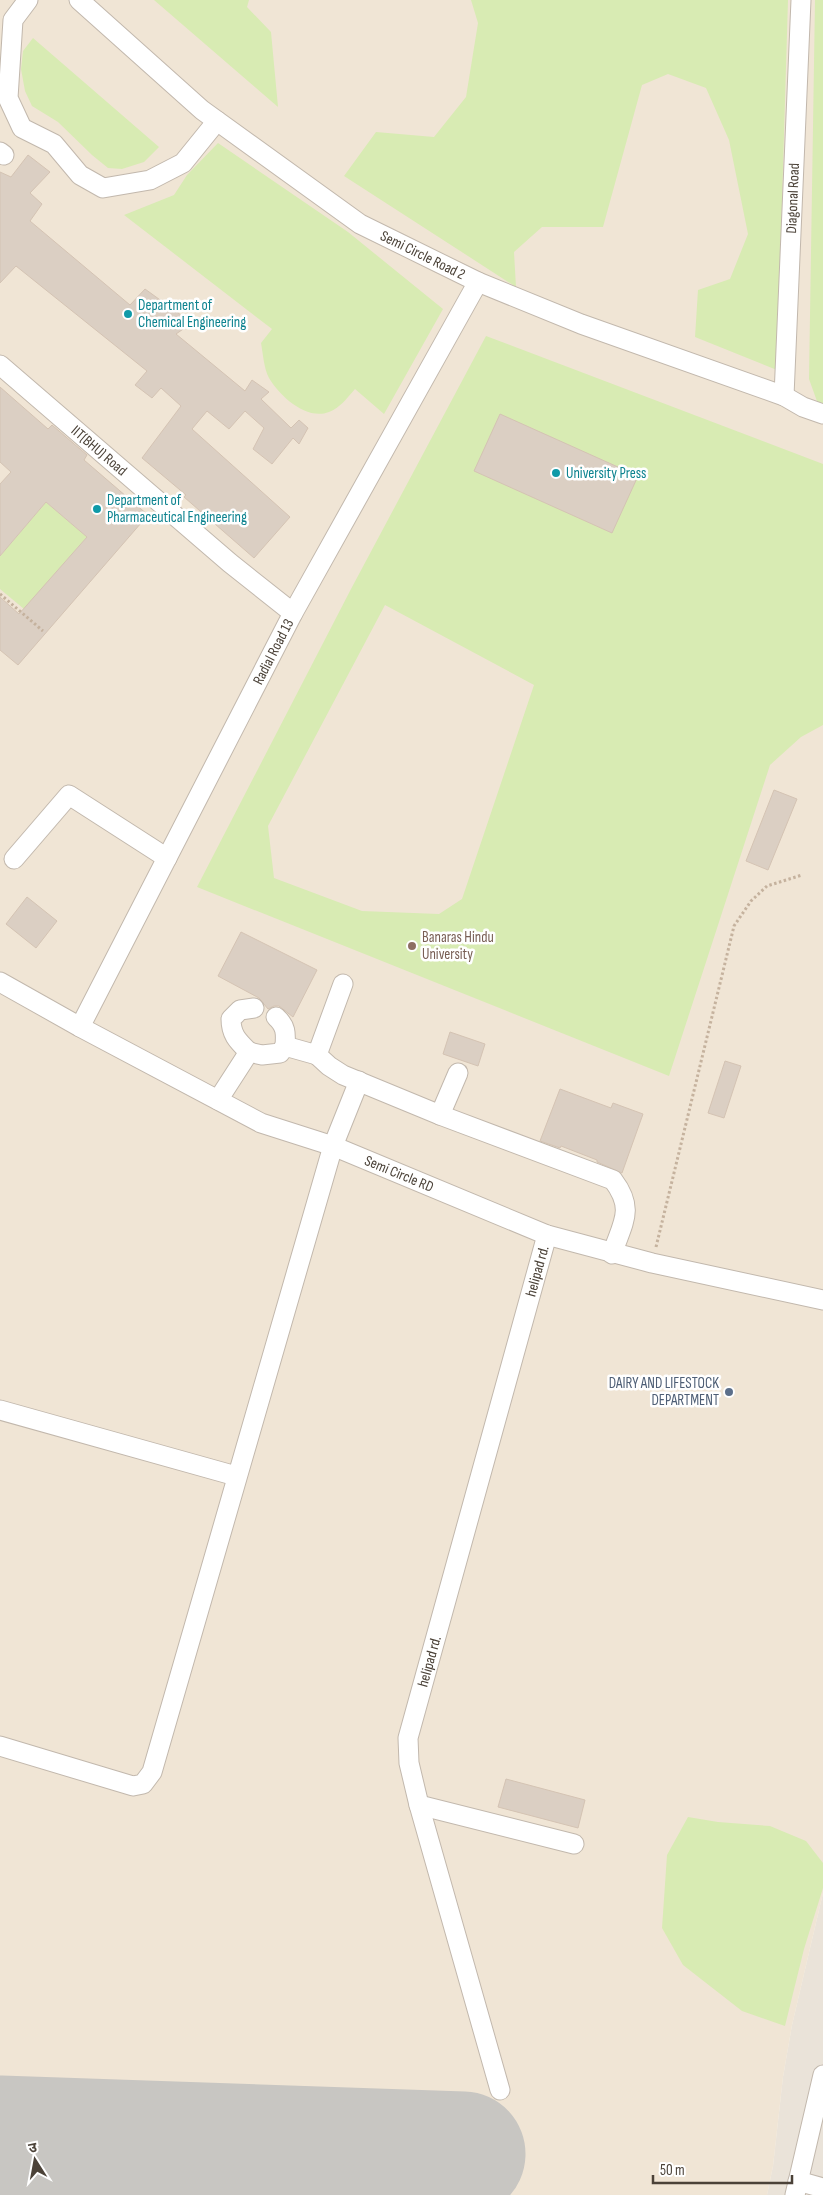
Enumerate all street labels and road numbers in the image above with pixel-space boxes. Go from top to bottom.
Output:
street label: Diagonal Road [781,163,803,234]
street label: Semi Circle Road 2 [377,226,469,284]
street label: IIT(BHU) Road [67,421,131,480]
street label: Radial Road 13 [248,616,298,688]
street label: Semi Circle RD [362,1151,437,1196]
street label: helipad rd. [521,1243,553,1299]
street label: helipad rd. [413,1634,445,1689]

